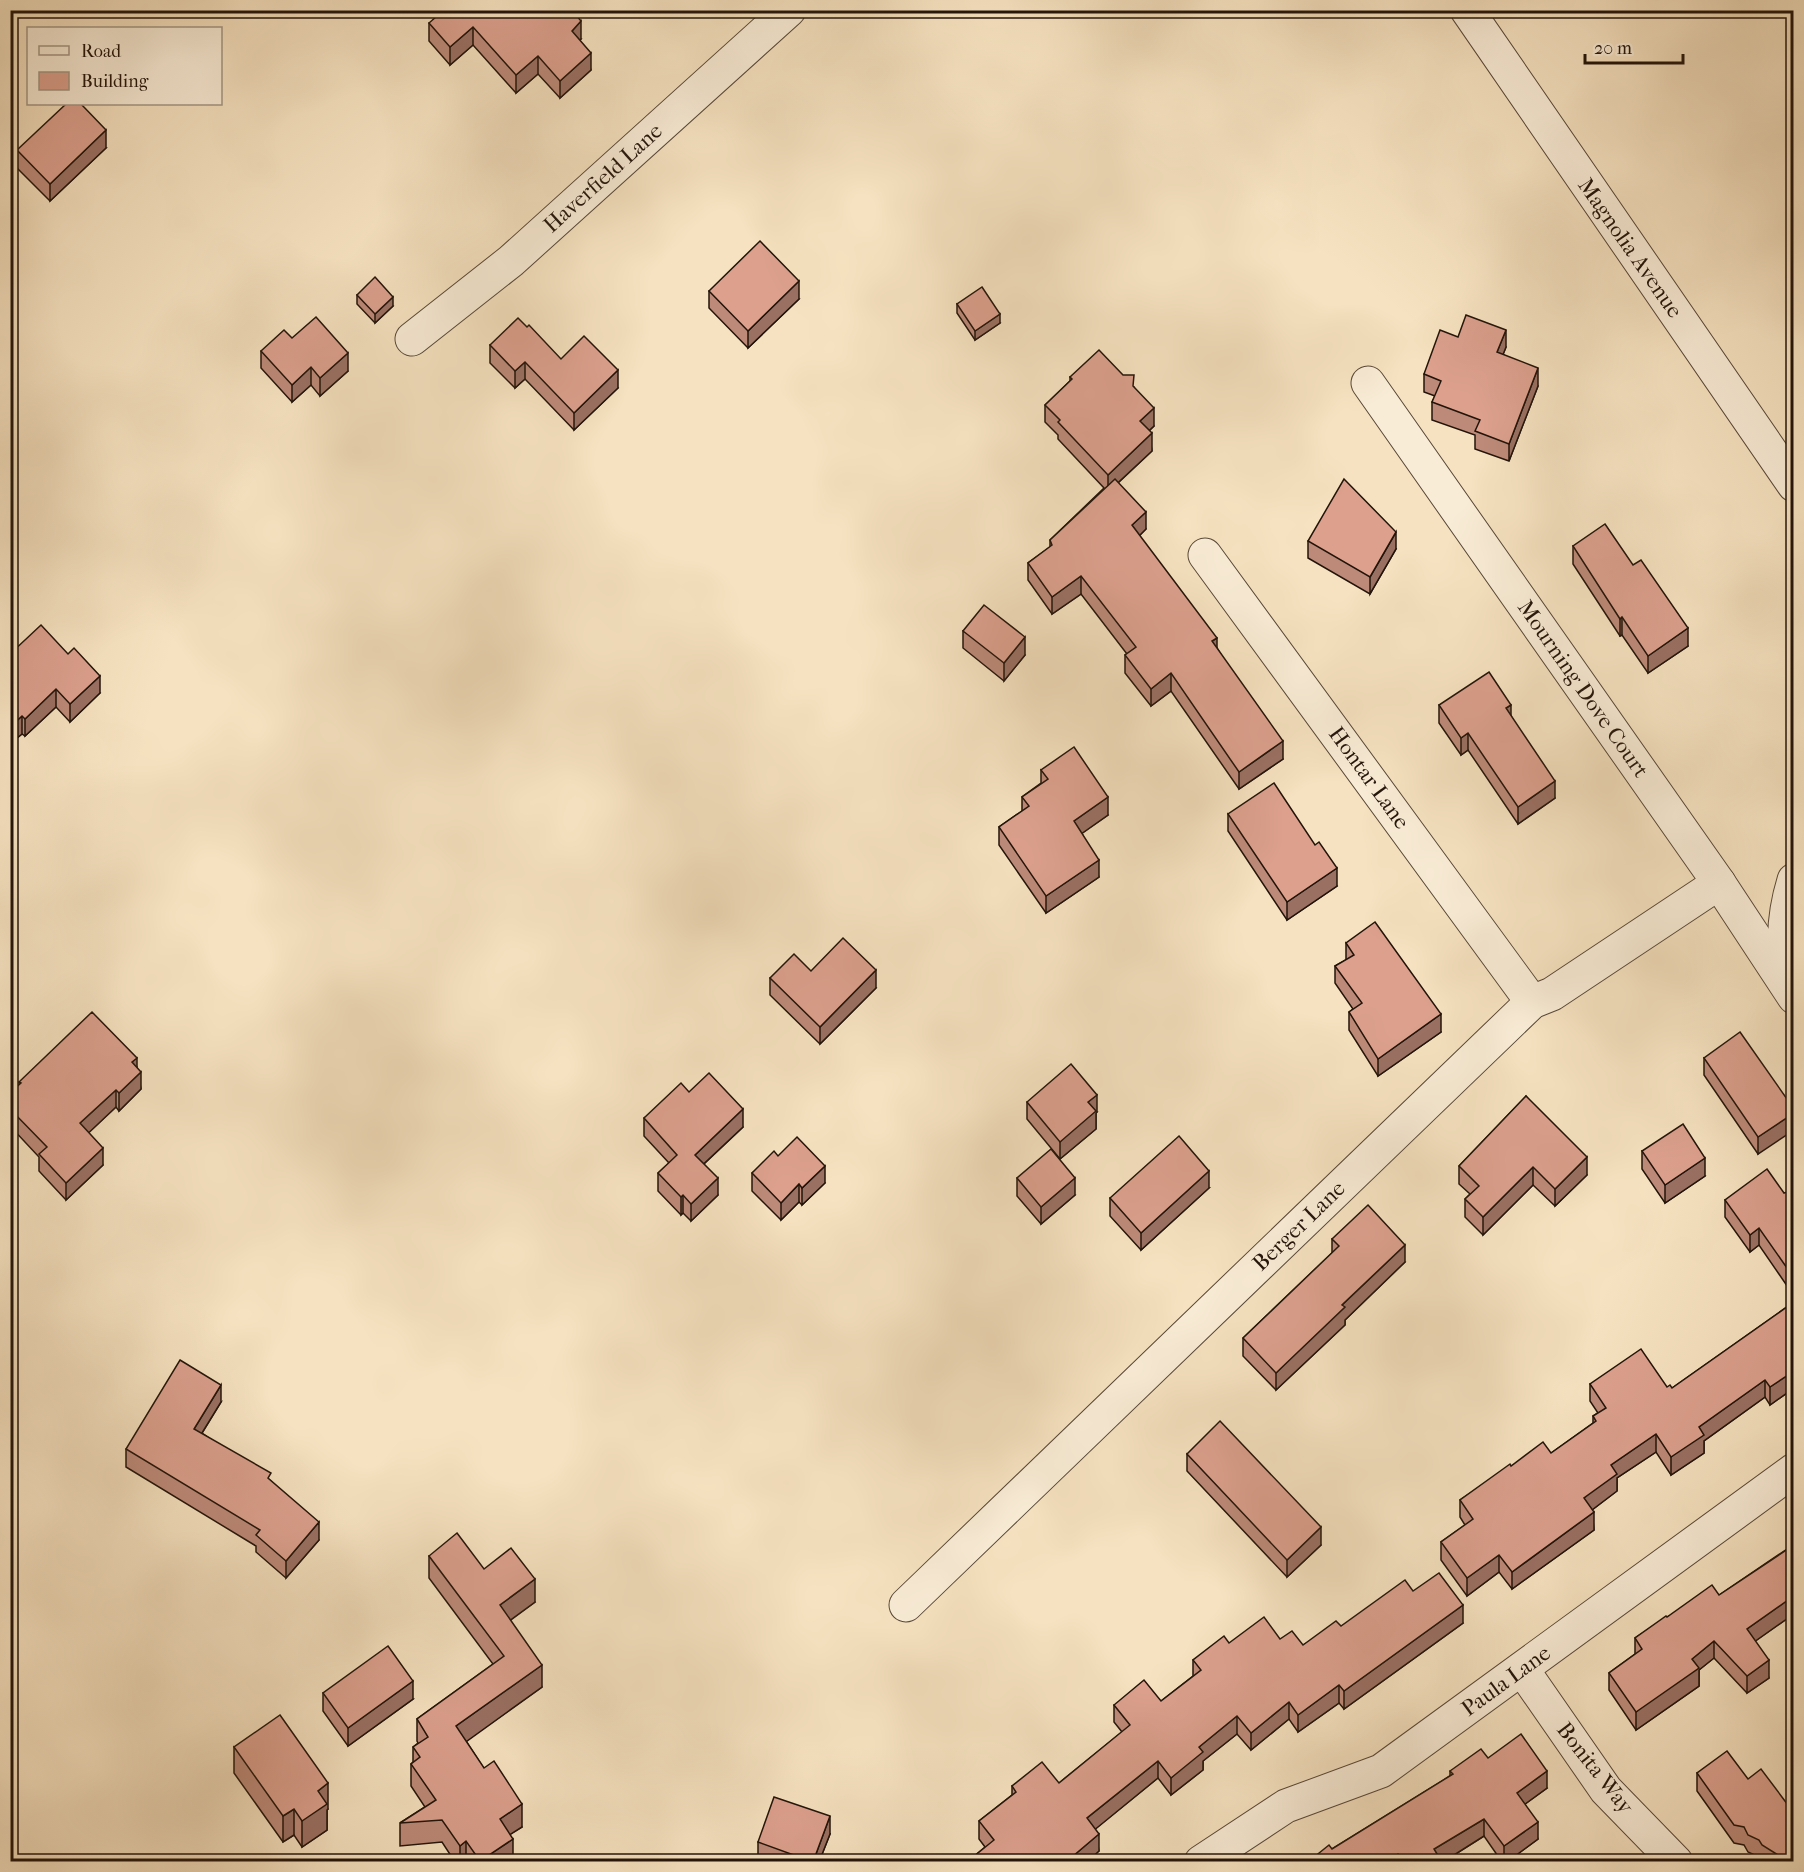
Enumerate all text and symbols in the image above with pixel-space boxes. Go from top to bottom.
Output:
legend [27,27,222,105]
scale bar [1585,27,1682,65]
text: 20 m [1594,38,1632,59]
text: Road [81,41,121,62]
text: Building [81,71,149,92]
street label: Haverfield Lane [538,118,668,238]
street label: Magnolia Avenue [1572,173,1688,323]
street label: Mourning Dove Court [1512,595,1654,783]
street label: Hontar Lane [1323,722,1415,834]
street label: Berger Lane [1247,1176,1351,1276]
street label: Paula Lane [1456,1640,1556,1722]
street label: Bonita Way [1551,1717,1640,1820]

